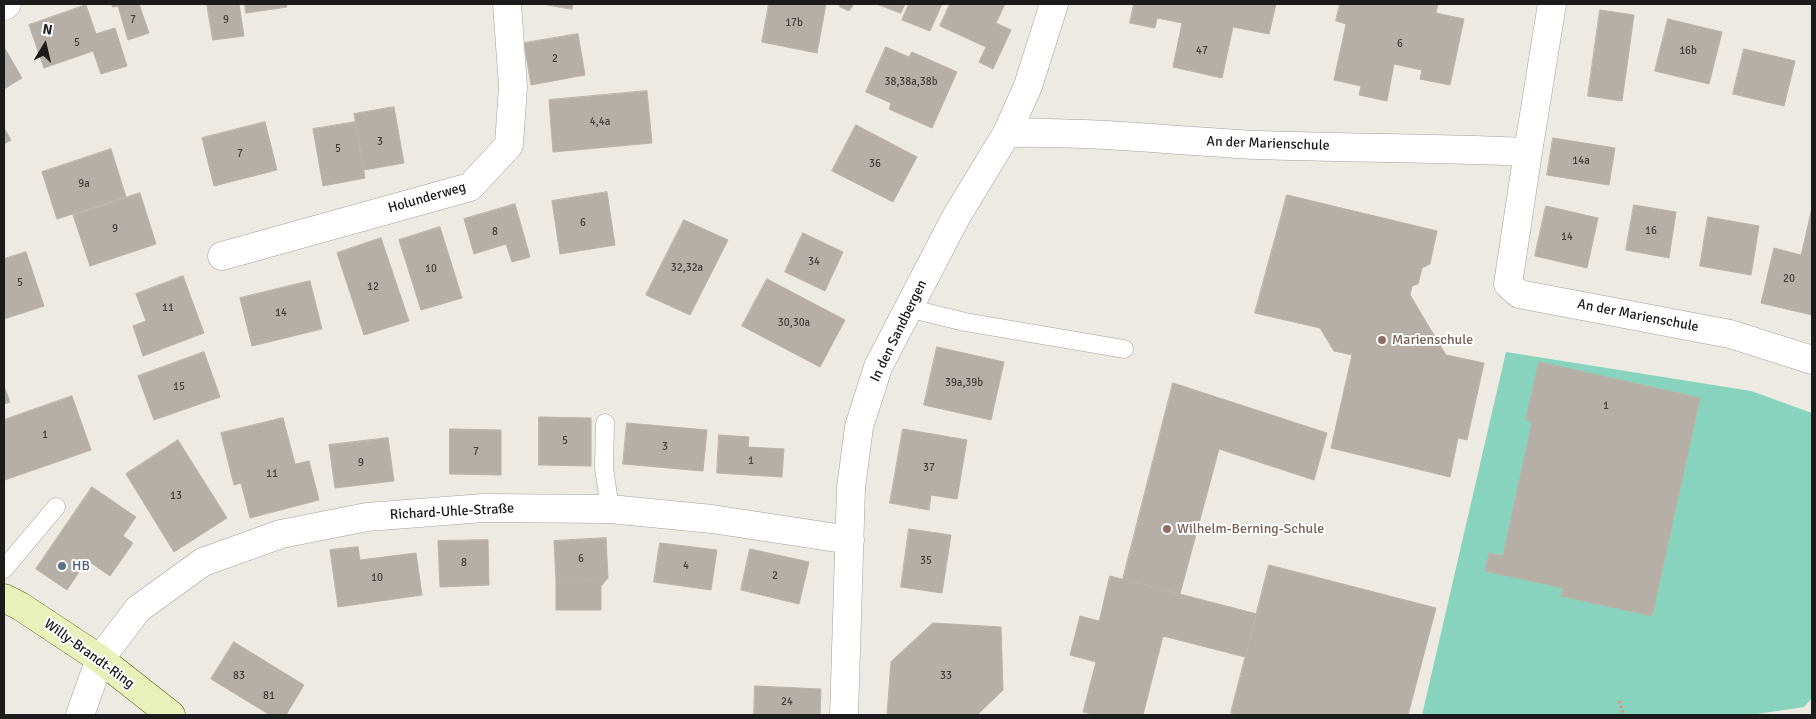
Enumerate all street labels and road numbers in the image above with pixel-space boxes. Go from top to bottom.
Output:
street label: An der Marienschule [1206,133,1330,155]
street label: Holunderweg [386,179,468,217]
street label: In den Sandbergen [867,277,931,385]
street label: An der Marienschule [1576,296,1700,336]
street label: Richard-Uhle-Straße [389,500,515,524]
street label: Willy-Brandt-Ring [41,616,137,692]

